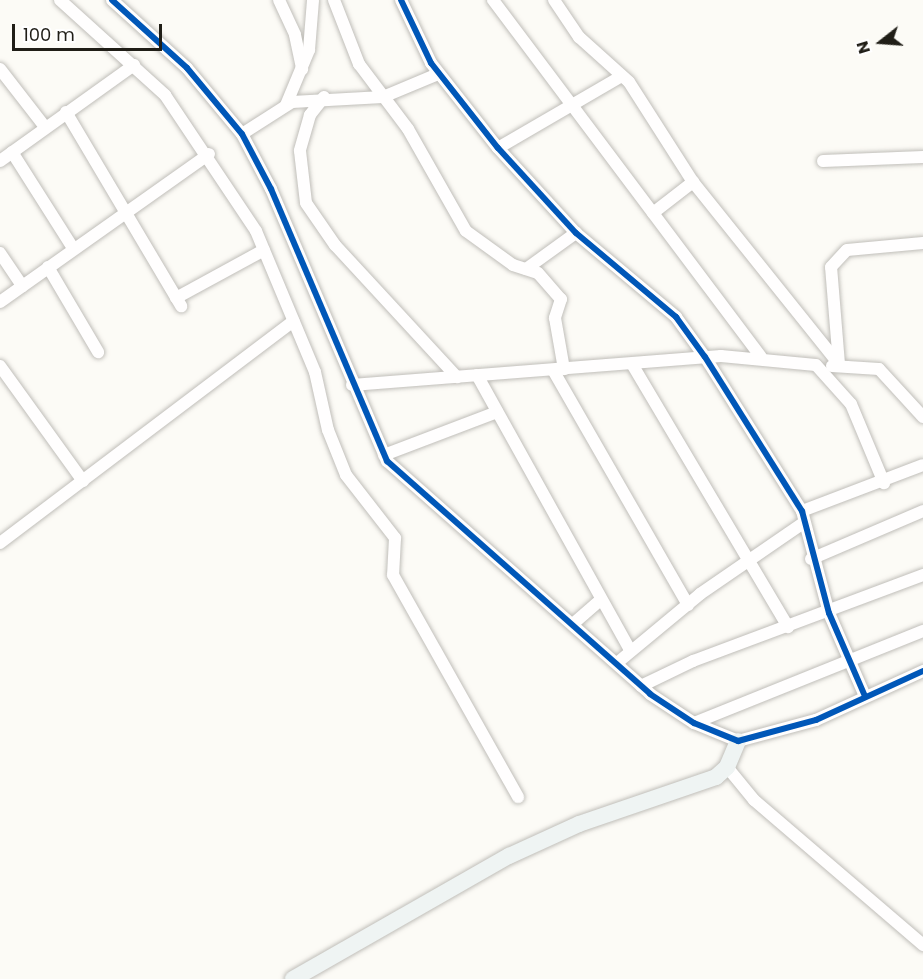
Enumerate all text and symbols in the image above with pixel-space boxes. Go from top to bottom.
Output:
scale bar [15,12,165,50]
north arrow [851,12,911,72]
text: 100 m [23,22,75,47]
text: N [851,38,876,57]

